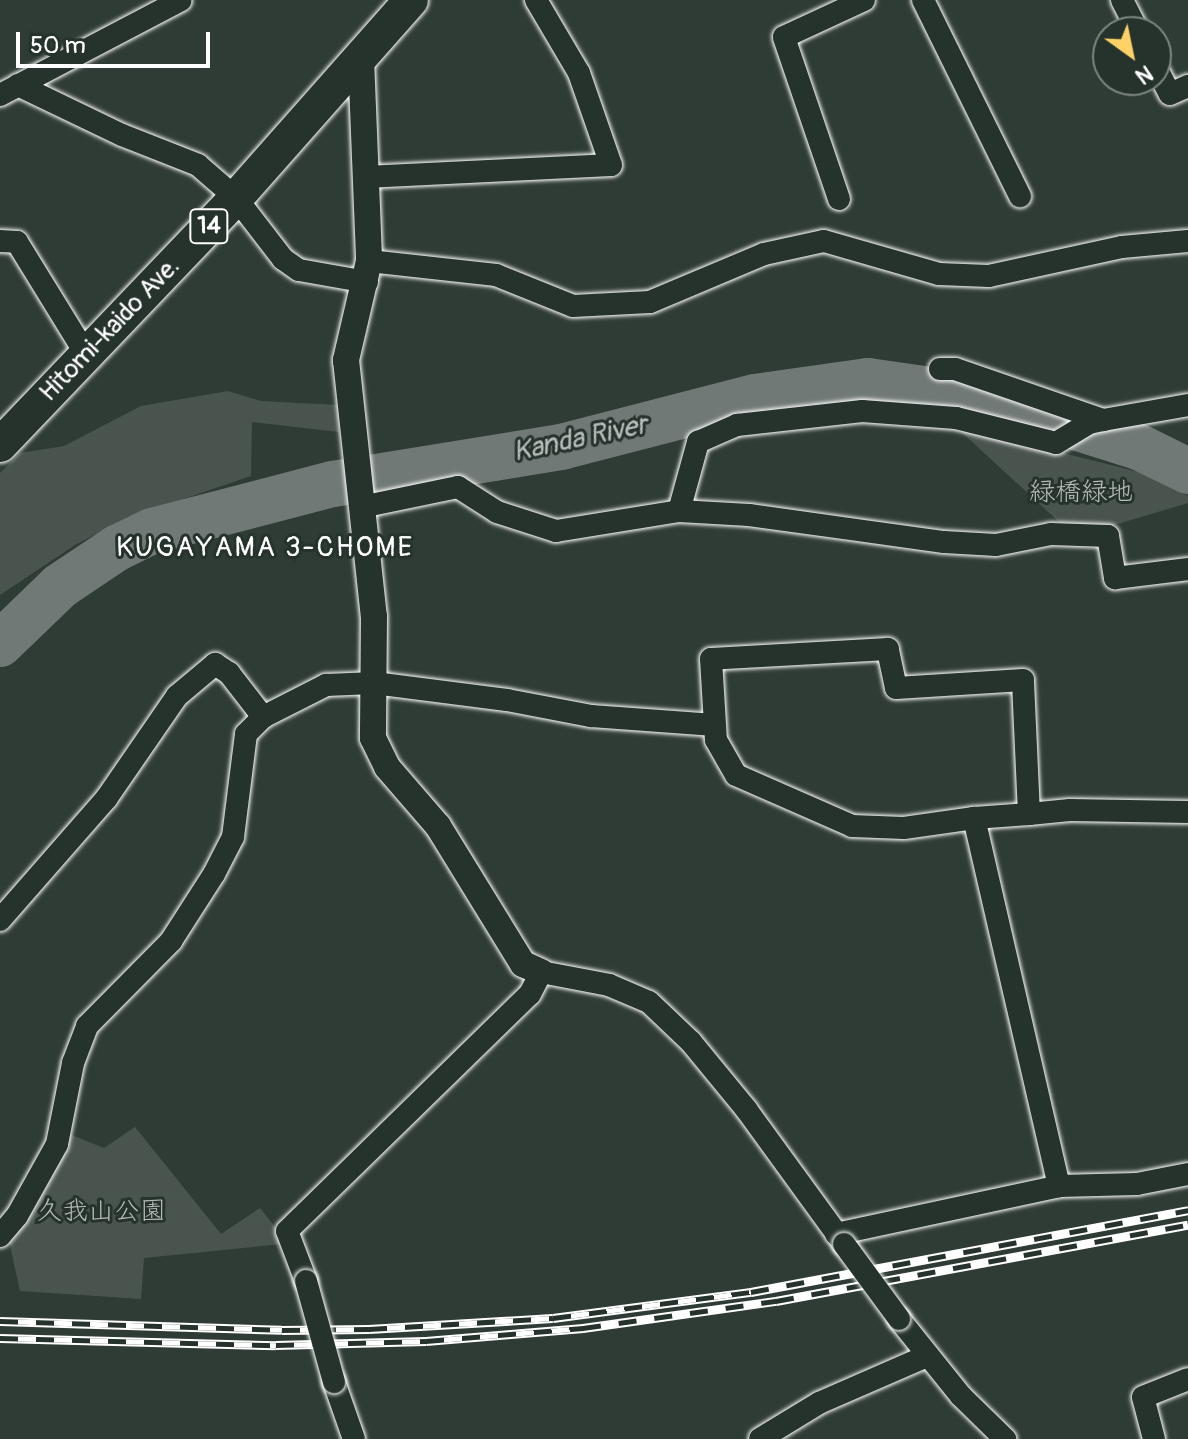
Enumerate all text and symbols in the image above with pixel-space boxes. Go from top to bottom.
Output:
scale bar [20,16,214,66]
north arrow [1092,16,1172,96]
text: 50 m [30,31,86,60]
text: N [1130,59,1158,90]
road number: 14 [189,206,229,246]
street label: Hitomi-kaido Ave. [33,251,187,409]
water label: Kanda River [510,408,650,470]
park label: 緑橋緑地 [1029,477,1133,509]
district label: KUGAYAMA 3-CHOME [116,531,414,565]
park label: 久我山公園 [36,1196,166,1228]

